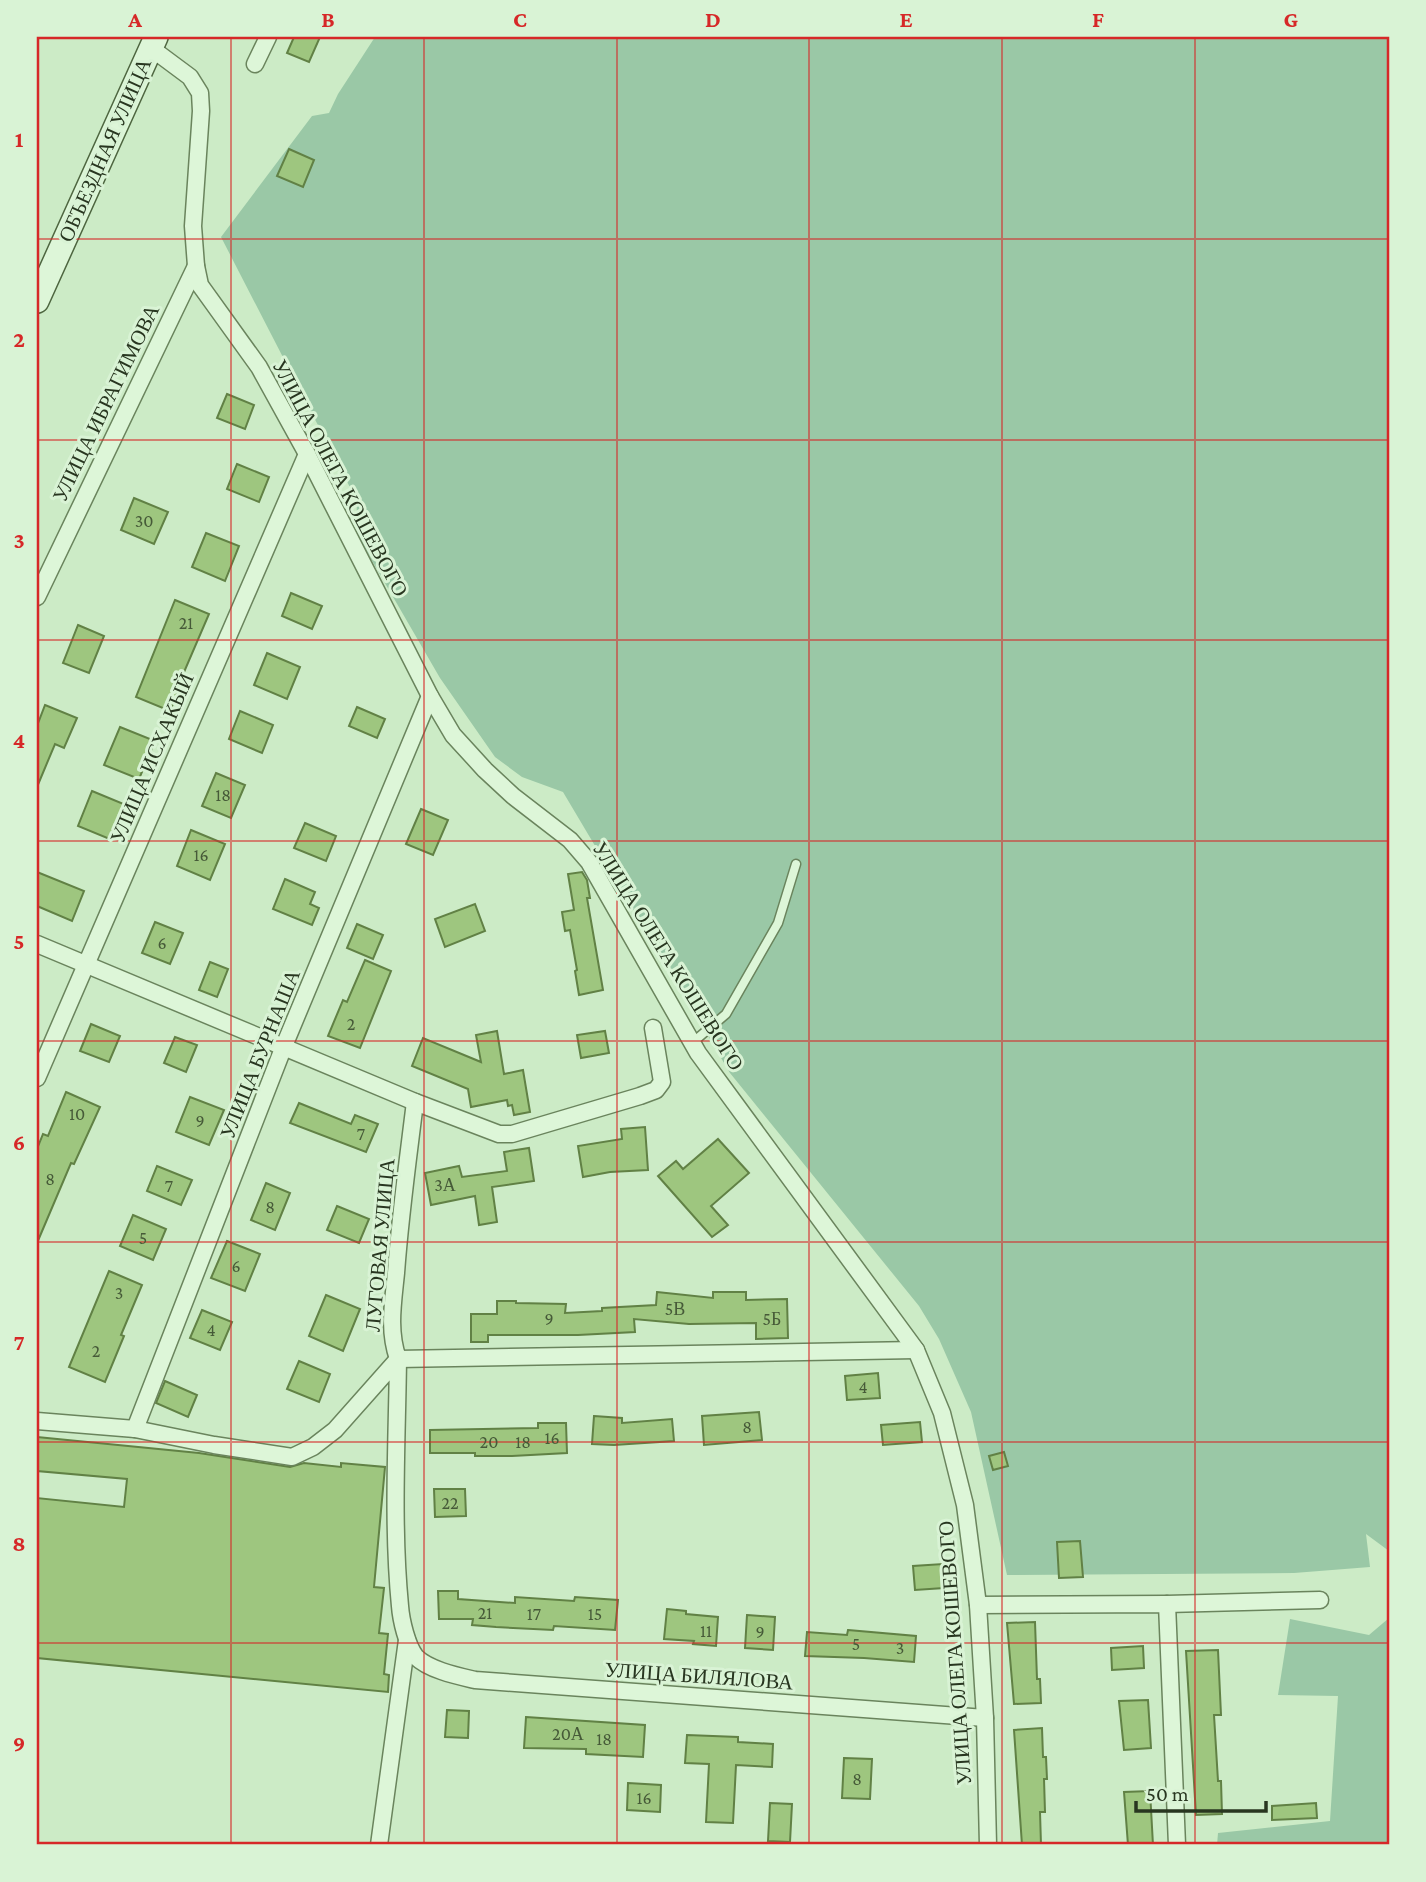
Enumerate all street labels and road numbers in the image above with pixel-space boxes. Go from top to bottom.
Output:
street label: ОБЪЕЗДНАЯ УЛИЦА [54,54,157,246]
street label: УЛИЦА ИБРАГИМОВА [48,300,165,506]
street label: УЛИЦА ОЛЕГА КОШЕВОГО [267,355,413,601]
street label: УЛИЦА ИСХАКЫЙ [105,669,199,847]
street label: УЛИЦА ОЛЕГА КОШЕВОГО [588,837,748,1075]
street label: УЛИЦА БУРНАША [215,965,305,1142]
street label: ЛУГОВАЯ УЛИЦА [360,1156,400,1333]
street label: УЛИЦА ОЛЕГА КОШЕВОГО [934,1520,976,1786]
street label: УЛИЦА БИЛЯЛОВА [604,1657,795,1695]

